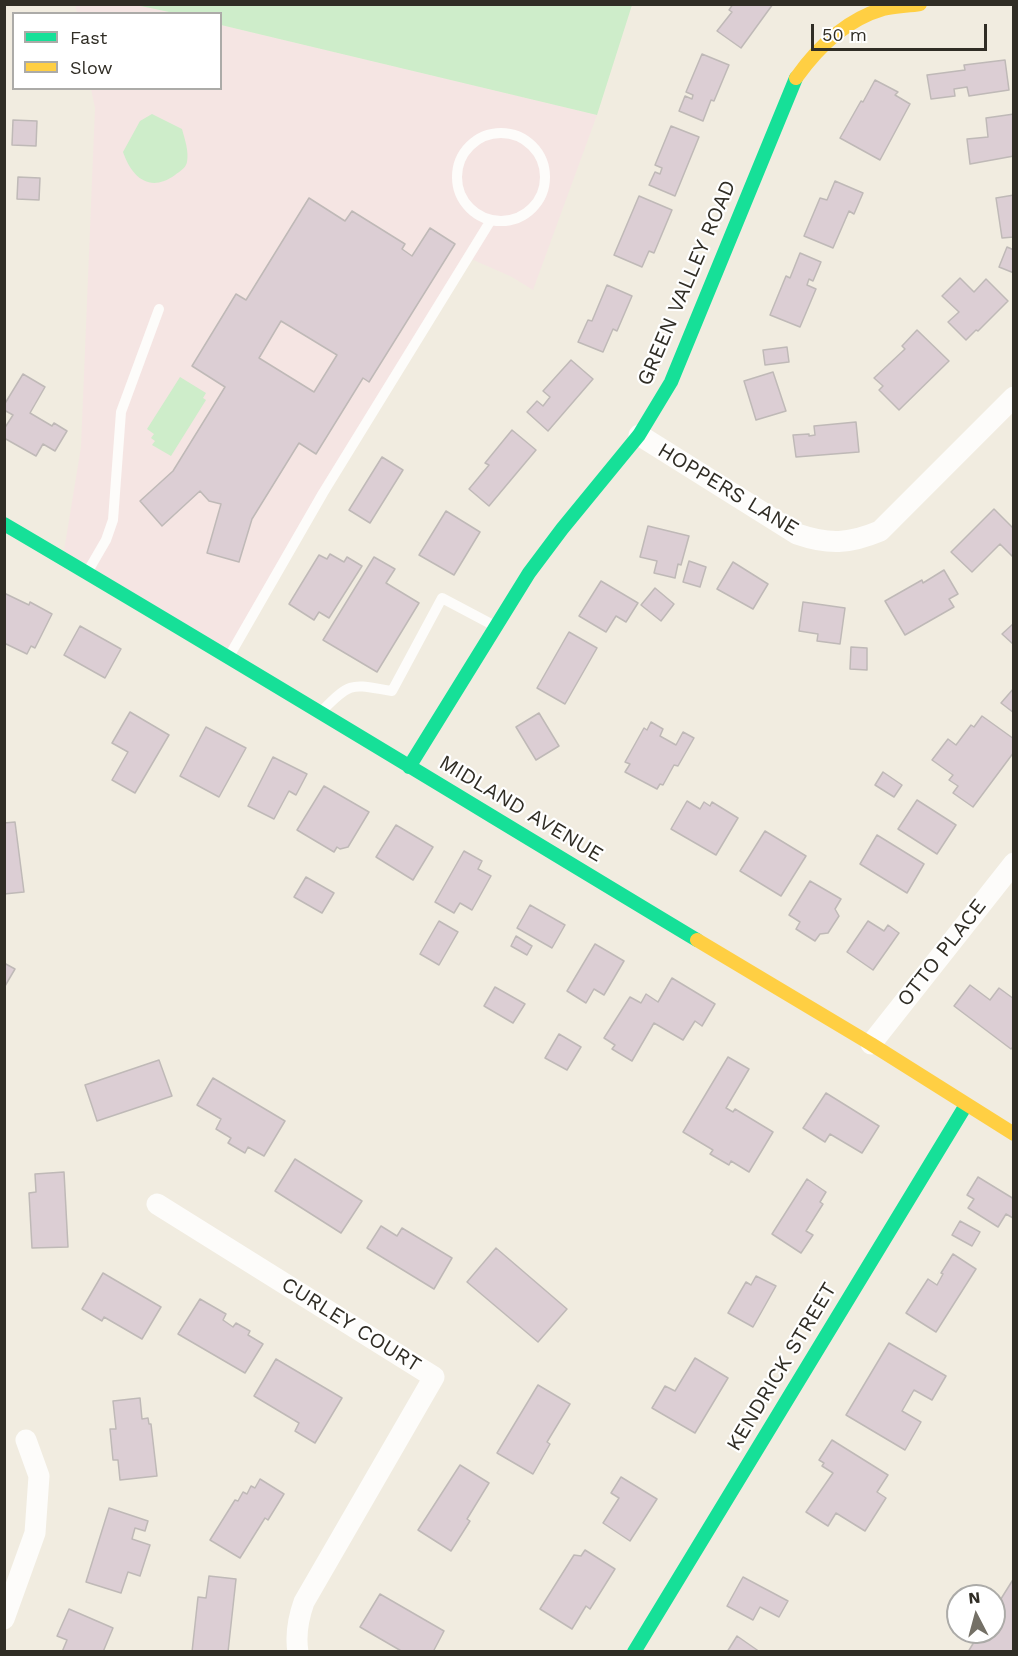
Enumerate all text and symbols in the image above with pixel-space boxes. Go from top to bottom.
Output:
legend [12,12,222,90]
scale bar [814,12,990,50]
text: 50 m [822,24,867,45]
text: Fast [70,27,107,48]
text: Slow [70,57,113,78]
street label: GREEN VALLEY ROAD [632,177,742,389]
street label: HOPPERS LANE [653,438,803,542]
street label: MIDLAND AVENUE [434,750,608,868]
street label: OTTO PLACE [892,894,992,1012]
street label: CURLEY COURT [277,1272,425,1378]
street label: KENDRICK STREET [722,1278,842,1456]
north arrow [946,1584,1006,1644]
text: N [967,1588,981,1608]

